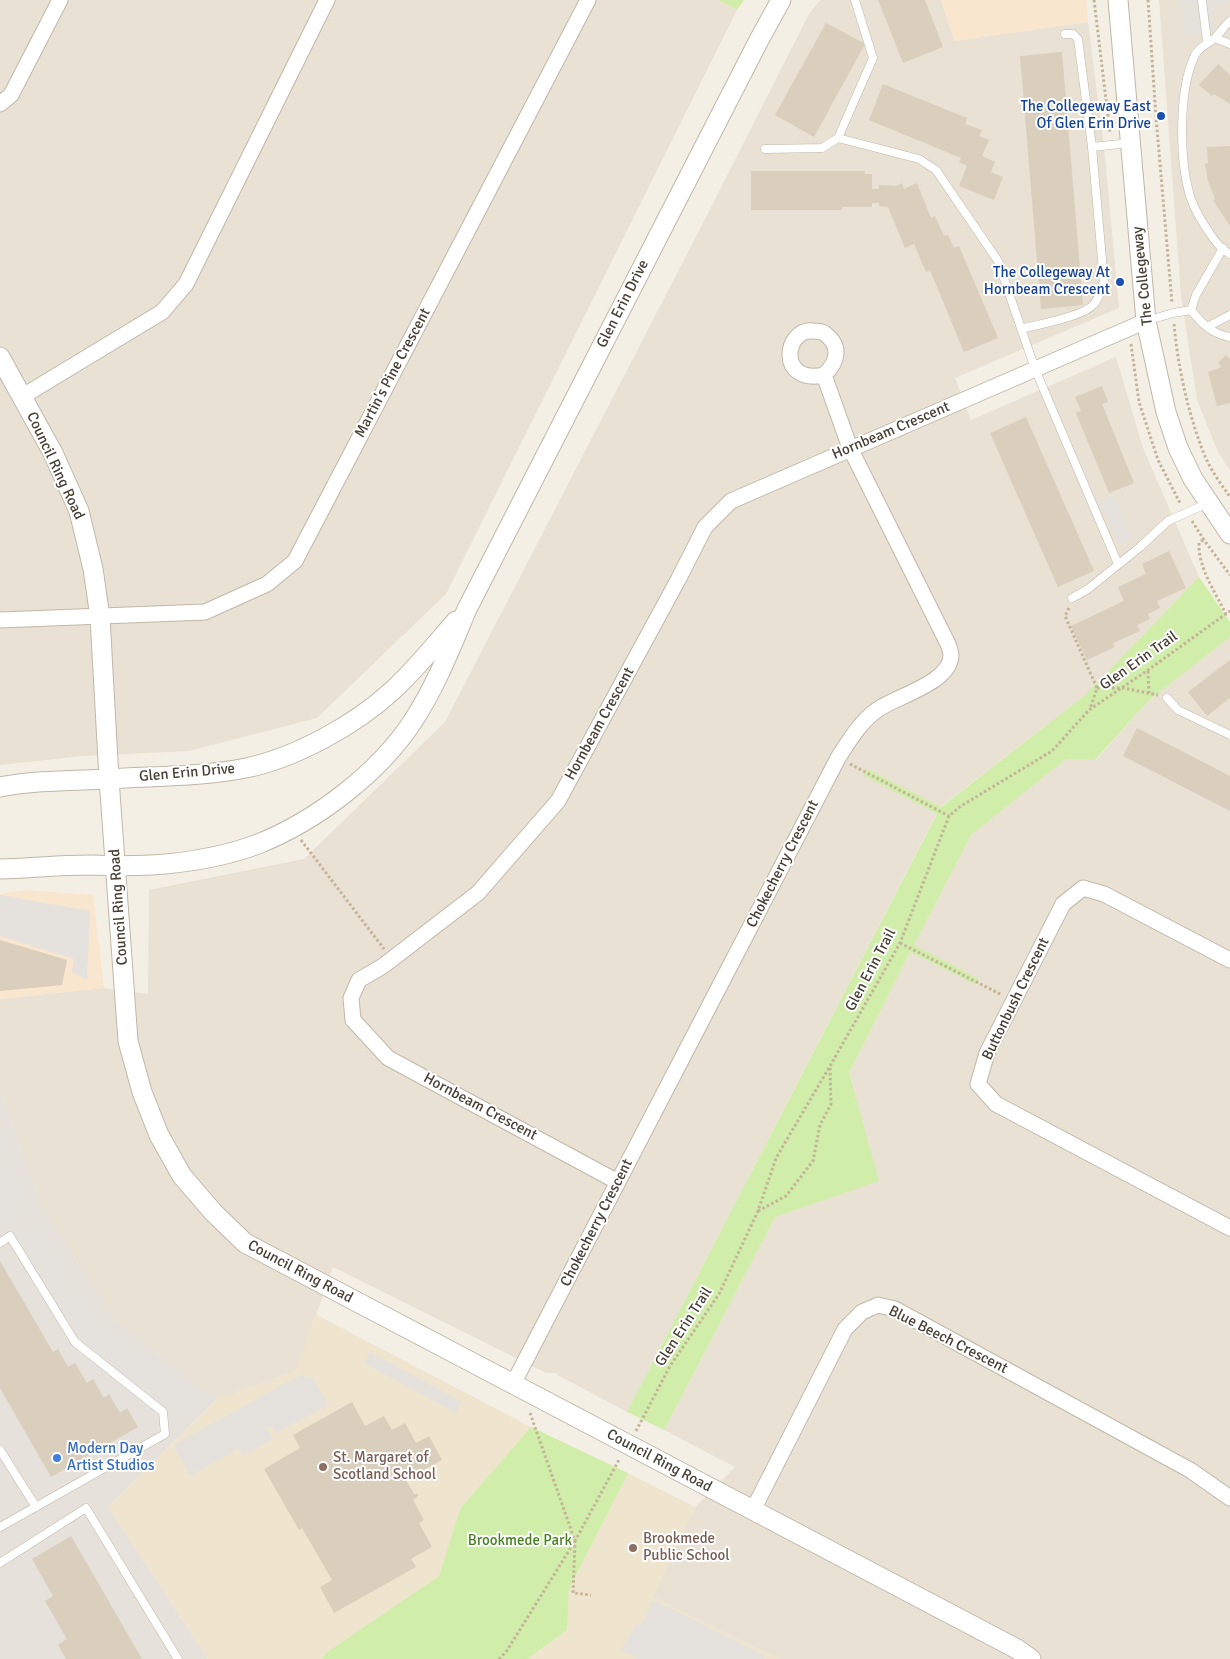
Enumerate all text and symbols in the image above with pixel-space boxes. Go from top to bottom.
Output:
place label: The Collegeway East Of Glen Erin Drive [1020,98,1151,133]
marker: The Collegeway East Of Glen Erin Drive [1155,110,1167,122]
street label: The Collegeway [1129,226,1157,326]
street label: Glen Erin Drive [593,257,653,351]
place label: The Collegeway At Hornbeam Crescent [984,264,1110,299]
marker: The Collegeway At Hornbeam Crescent [1114,276,1126,288]
street label: Martin's Pine Crescent [351,305,435,441]
street label: Hornbeam Crescent [829,398,953,464]
street label: Council Ring Road [22,409,88,523]
street label: Glen Erin Trail [1097,628,1181,694]
street label: Hornbeam Crescent [562,664,638,784]
street label: Glen Erin Drive [138,760,236,786]
street label: Chokecherry Crescent [743,797,823,931]
street label: Council Ring Road [106,848,132,966]
street label: Glen Erin Trail [842,926,900,1014]
street label: Buttonbush Crescent [979,935,1053,1063]
street label: Hornbeam Crescent [420,1069,540,1145]
street label: Chokecherry Crescent [557,1156,637,1290]
street label: Council Ring Road [244,1237,356,1307]
street label: Glen Erin Trail [652,1284,716,1370]
street label: Blue Beech Crescent [885,1302,1011,1378]
street label: Council Ring Road [603,1426,715,1496]
place label: Modern Day Artist Studios [67,1440,155,1475]
place label: St. Margaret of Scotland School [333,1449,436,1484]
marker: Modern Day Artist Studios [51,1452,63,1464]
marker: St. Margaret of Scotland School [317,1461,329,1473]
place label: Brookmede Public School [643,1530,730,1565]
park label: Brookmede Park [468,1532,572,1550]
marker: Brookmede Public School [627,1542,639,1554]

